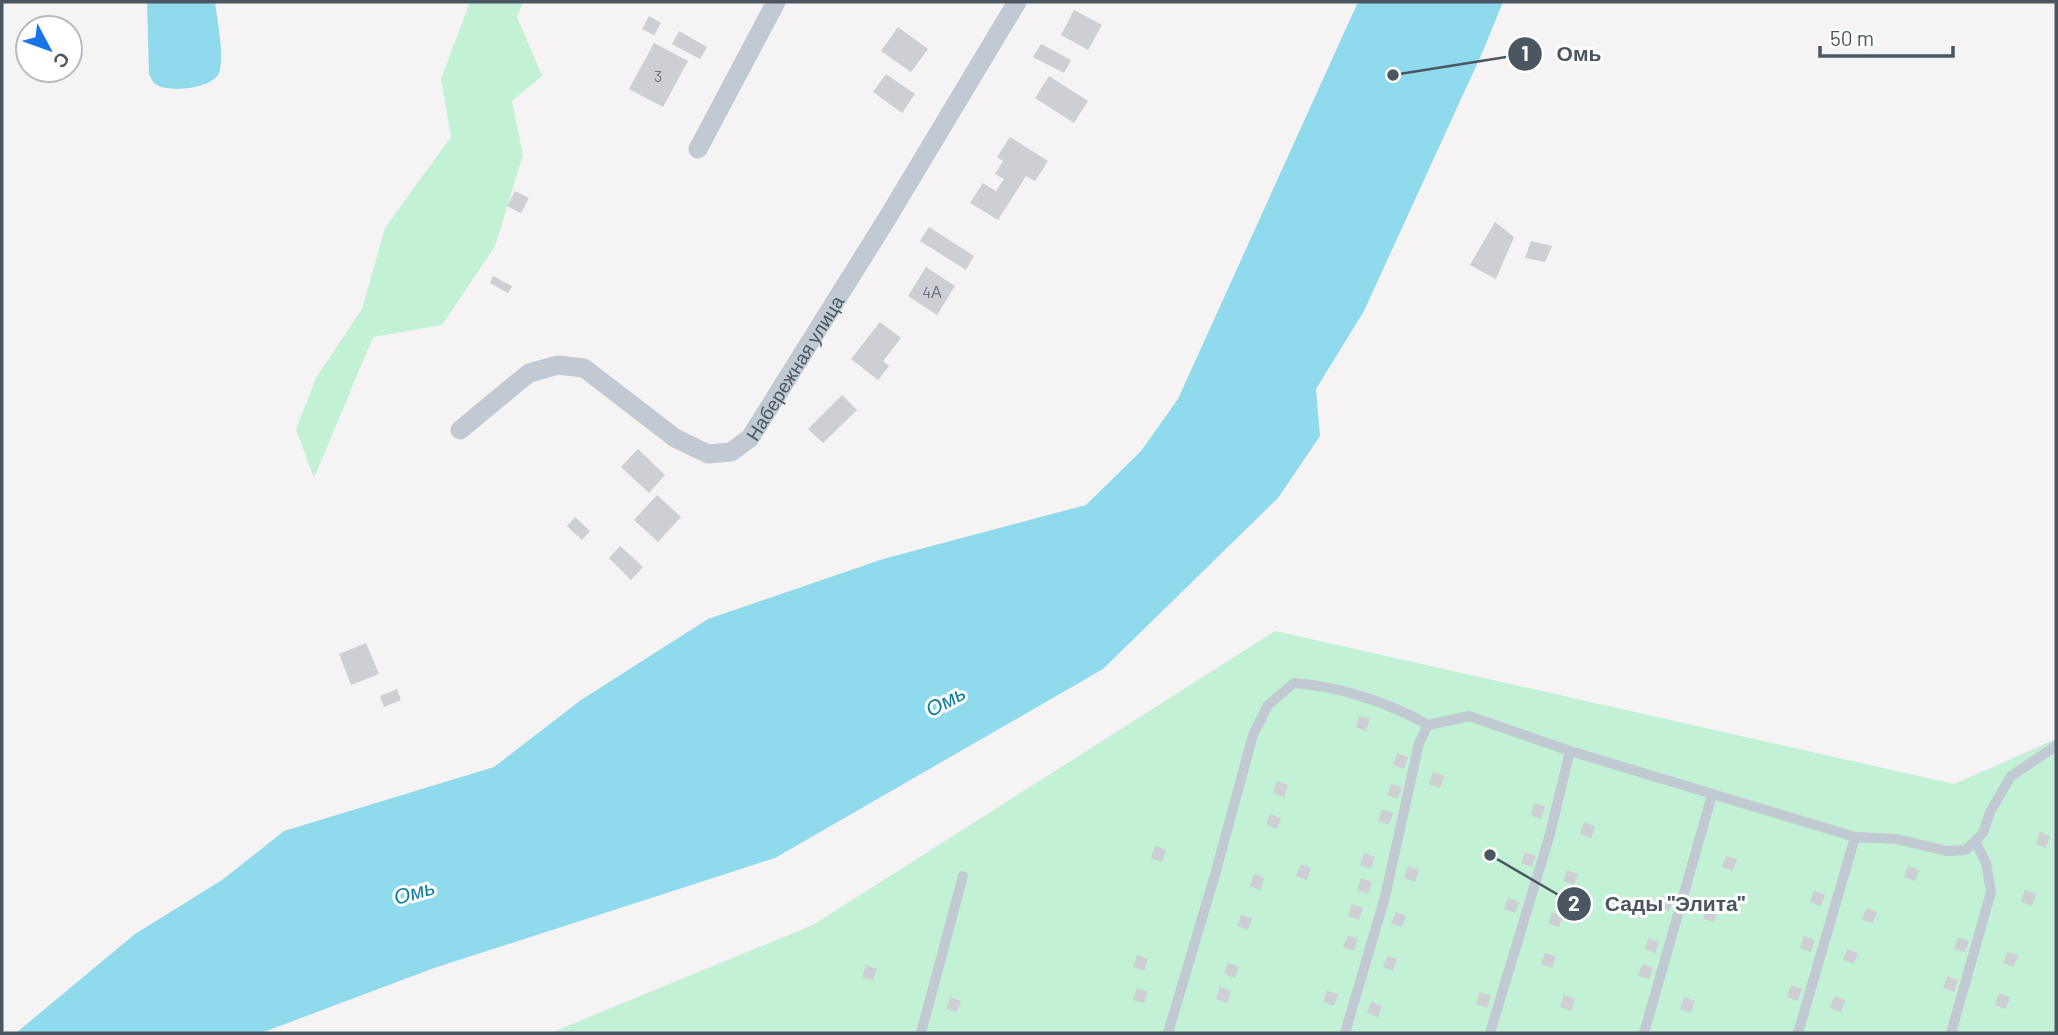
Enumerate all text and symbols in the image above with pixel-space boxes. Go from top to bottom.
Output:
north arrow [14,14,84,84]
scale bar [1820,14,1953,58]
text: 50 m [1830,25,1874,50]
callout: Омь [1508,33,1615,75]
text: 1 [1521,40,1529,65]
text: Омь [1557,40,1601,65]
text: С [49,48,75,73]
house number: 3 [654,66,662,85]
house number: 4А [922,282,942,301]
street label: Набережная улица [740,290,848,444]
water label: Омь [921,679,969,721]
water label: Омь [390,873,438,909]
callout: Сады "Элита" [1556,883,1760,925]
text: 2 [1568,890,1580,915]
text: Сады "Элита" [1605,890,1746,915]

